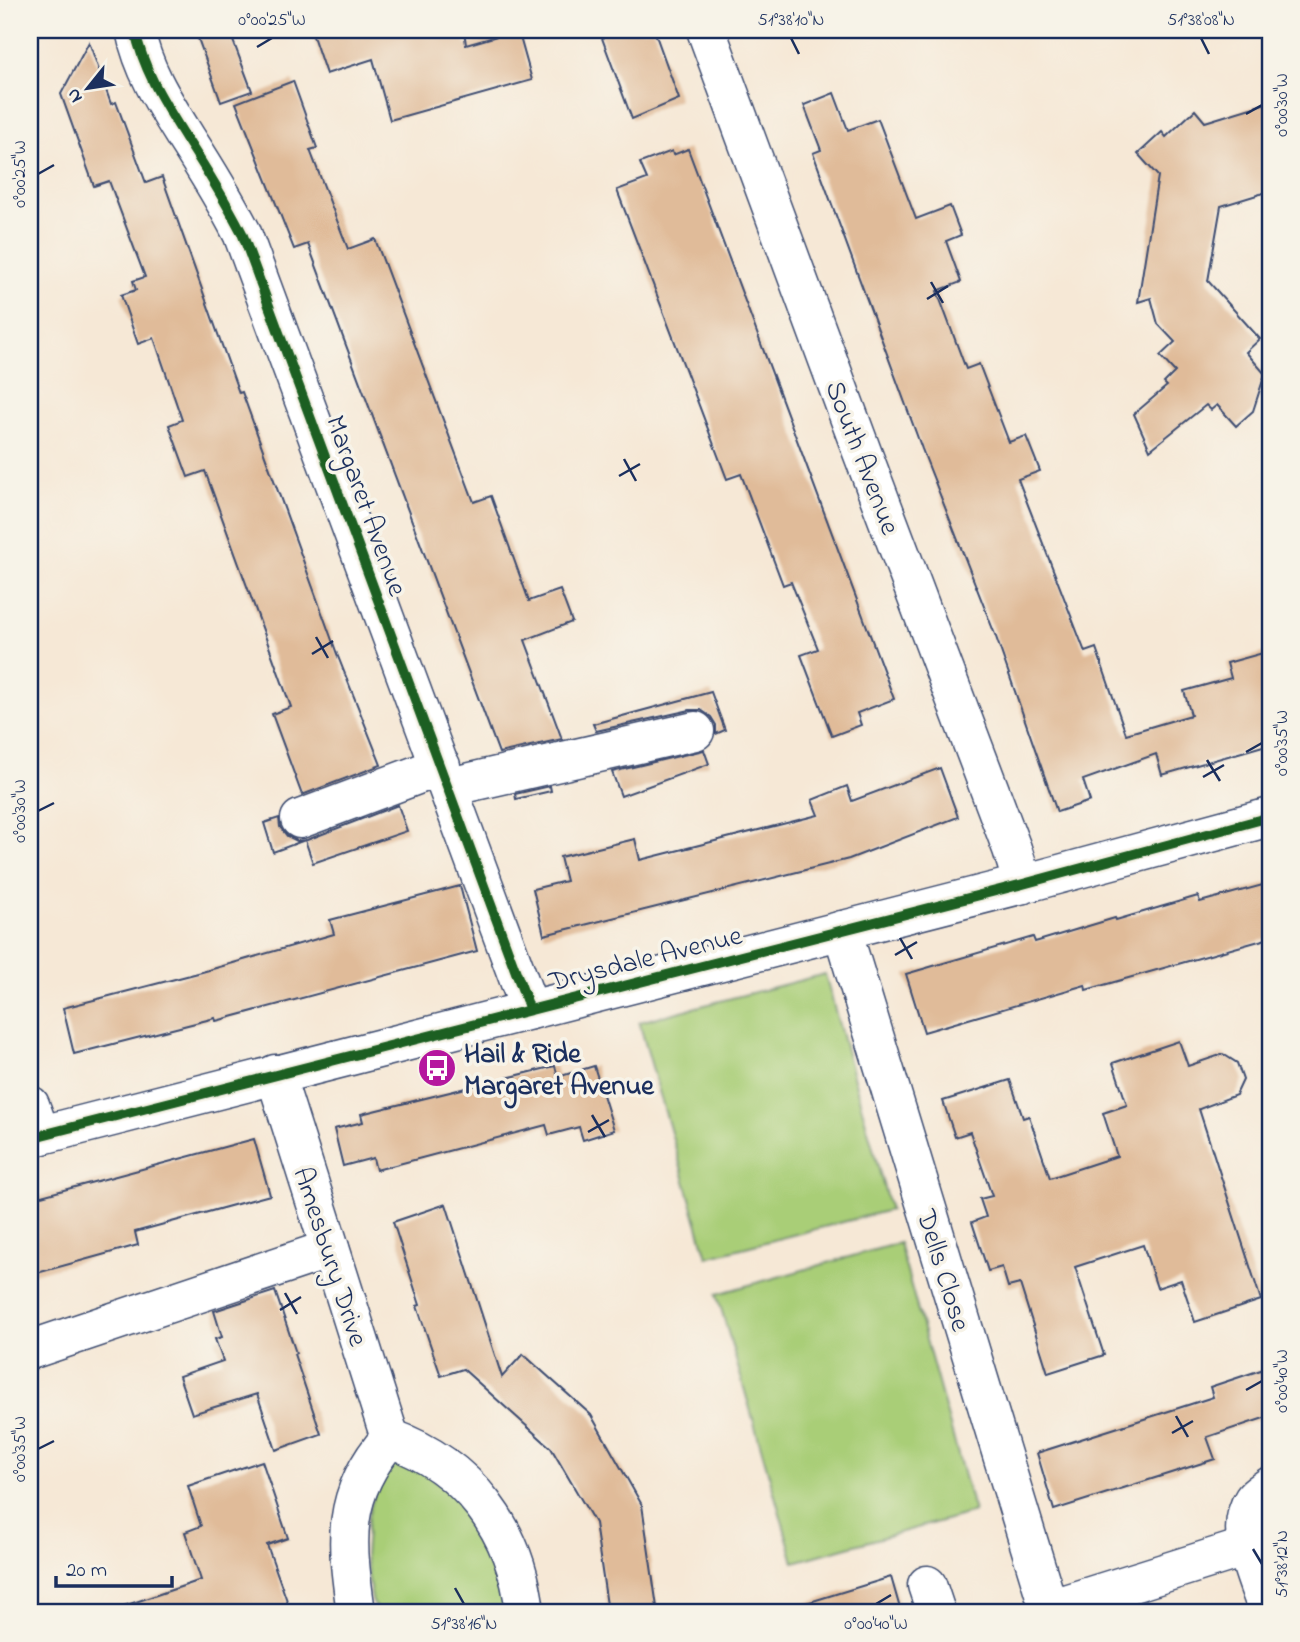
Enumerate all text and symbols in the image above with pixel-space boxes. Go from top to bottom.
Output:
text: 0°00'25"W [238,8,306,34]
text: 51°38'10"N [758,8,824,34]
text: 51°38'08"N [1167,8,1235,34]
north arrow [52,52,122,122]
text: 0°00'30"W [1270,73,1296,137]
text: N [60,83,90,108]
text: 0°00'25"W [8,140,34,208]
street label: South Avenue [813,375,909,542]
street label: Margaret Avenue [313,410,417,603]
text: 0°00'35"W [1270,710,1296,776]
text: 0°00'30"W [8,779,34,843]
street label: Drysdale Avenue [544,916,747,1004]
place label: Hail & Ride Margaret Avenue [464,1035,655,1109]
bus stop icon: Hail & Ride Margaret Avenue [416,1047,458,1089]
street label: Amesbury Drive [280,1162,377,1352]
street label: Dells Close [903,1204,980,1337]
text: 0°00'40"W [1270,1349,1296,1413]
text: 0°00'35"W [8,1416,34,1482]
text: 51°38'12"N [1270,1530,1296,1598]
scale bar [56,1544,172,1588]
text: 20 m [66,1556,107,1586]
text: 51°38'16"N [431,1612,497,1638]
text: 0°00'40"W [844,1612,908,1638]

